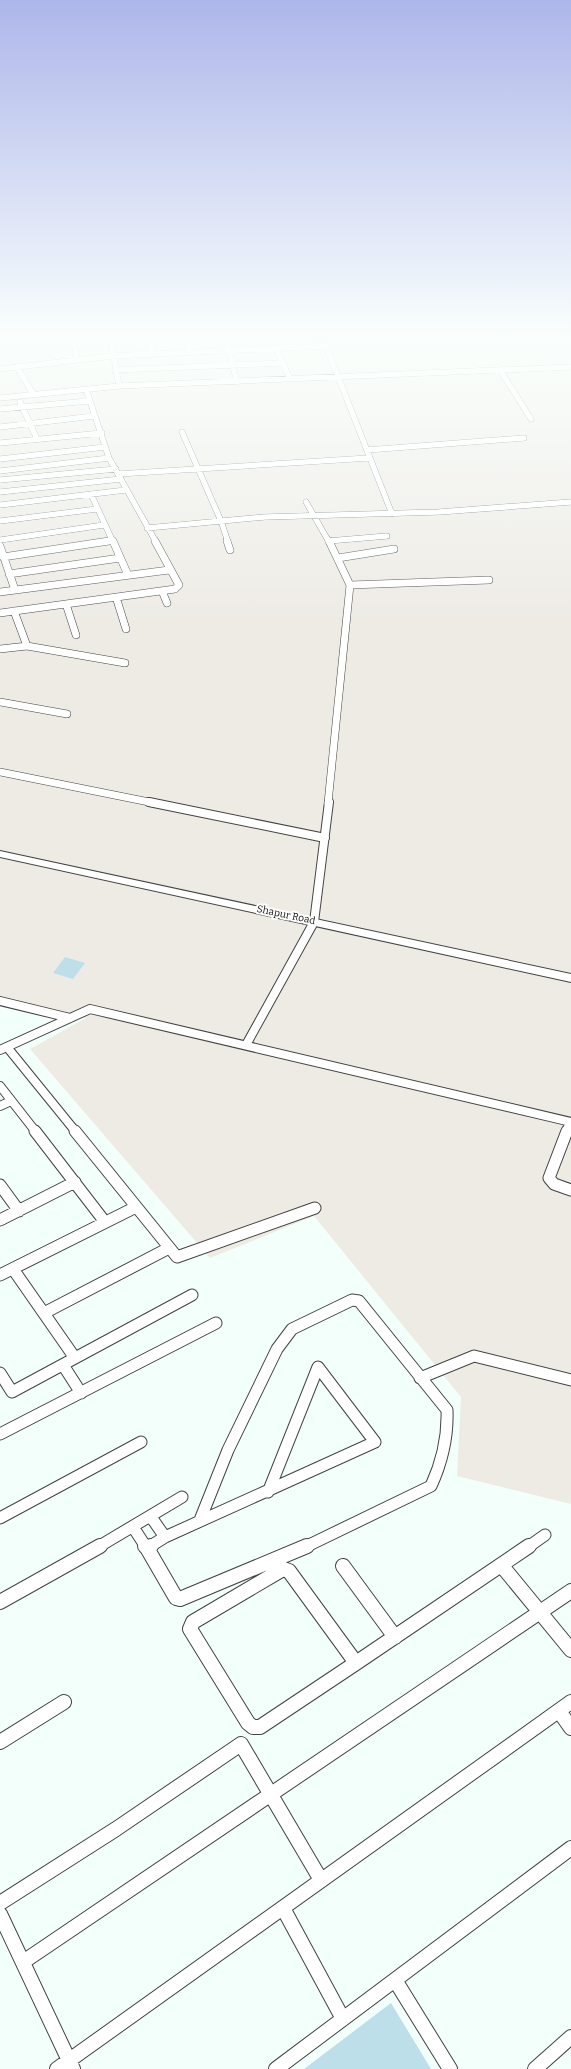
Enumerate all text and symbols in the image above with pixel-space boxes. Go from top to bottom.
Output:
street label: Shapur Road [256,903,317,927]

